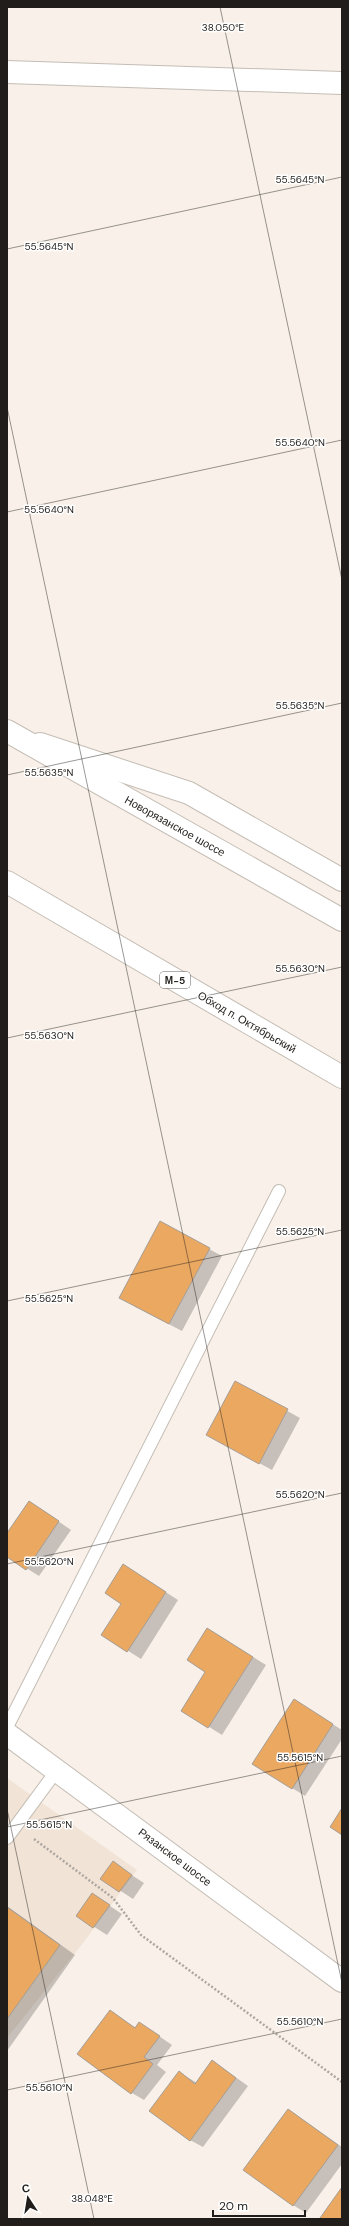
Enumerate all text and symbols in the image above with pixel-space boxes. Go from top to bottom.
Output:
text: 38.050°E [202,21,245,34]
text: 55.5645°N [275,173,325,186]
text: 55.5645°N [24,240,74,253]
text: 55.5640°N [275,436,325,449]
text: 55.5640°N [24,503,74,516]
text: 55.5635°N [276,699,325,712]
text: 55.5635°N [25,766,74,779]
street label: Новорязанское шоссе [122,793,228,859]
text: 55.5630°N [275,962,325,975]
road number: М-5 [160,972,190,988]
street label: Обход п. Октябрьский [195,988,299,1056]
text: 55.5630°N [24,1029,74,1042]
text: 55.5625°N [276,1225,324,1238]
text: 55.5625°N [25,1292,73,1305]
text: 55.5620°N [275,1488,325,1501]
text: 55.5620°N [24,1555,74,1568]
text: 55.5615°N [277,1751,323,1764]
text: 55.5615°N [26,1818,72,1831]
street label: Рязанское шоссе [136,1825,214,1889]
text: 55.5610°N [277,2015,324,2028]
text: 55.5610°N [26,2081,73,2094]
north arrow [8,2178,48,2218]
text: С [21,2181,31,2196]
text: 38.048°E [71,2192,113,2205]
scale bar [213,2192,305,2218]
text: 20 m [219,2198,248,2214]

